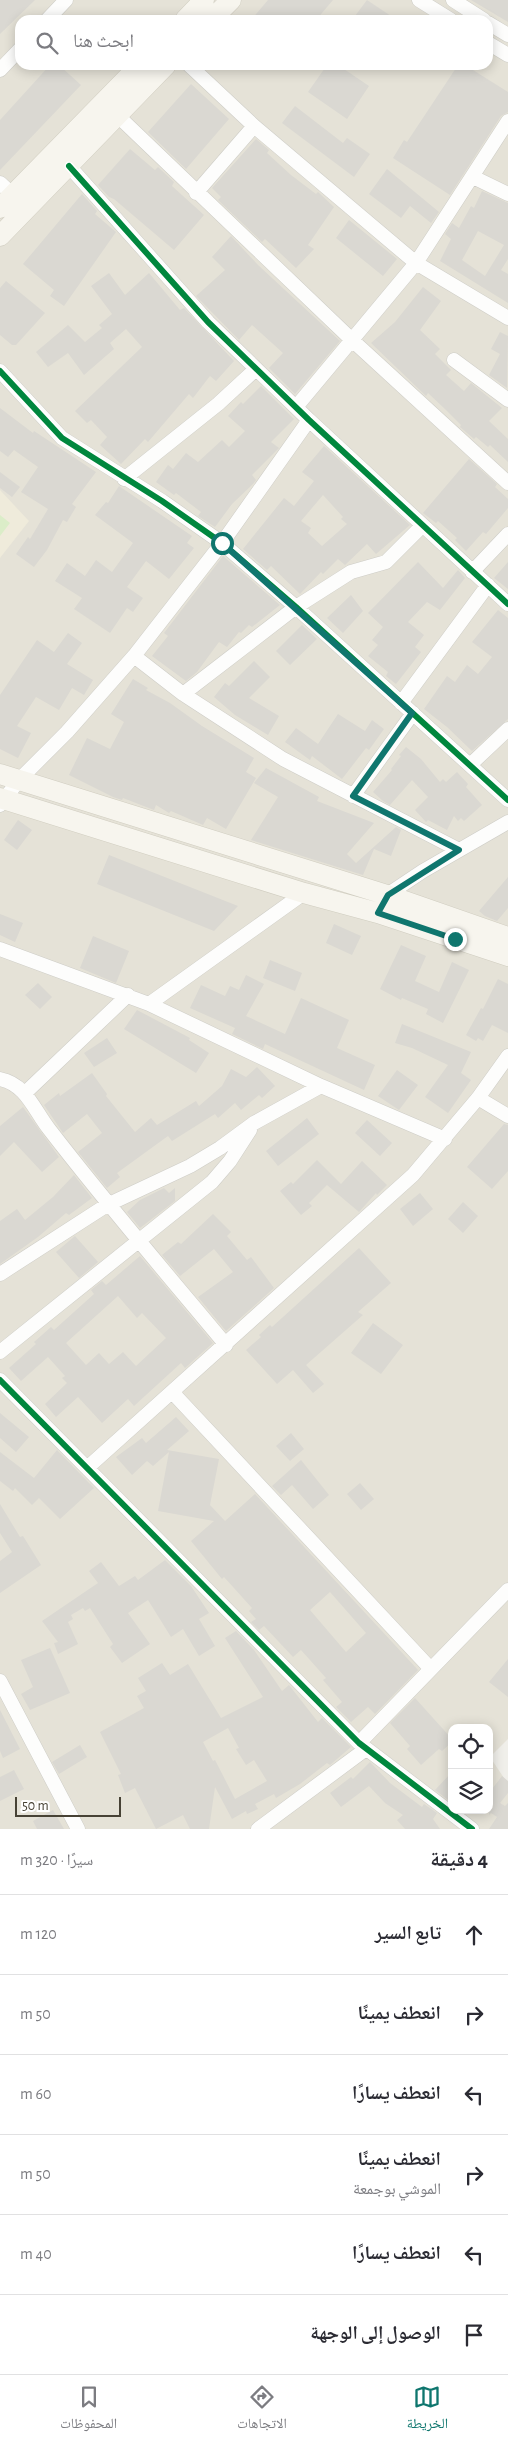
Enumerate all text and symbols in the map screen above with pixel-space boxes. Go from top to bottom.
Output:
search box [15,15,493,70]
icon: search [33,29,61,57]
text: ابحث هنا [73,32,134,51]
route start [211,532,234,555]
route end [444,928,467,951]
map controls [448,1724,493,1814]
button: locate [448,1724,493,1769]
button: layers [448,1769,493,1814]
scale bar [15,1794,121,1817]
text: 50 m [22,1799,49,1813]
text: 4 دقيقة [430,1849,488,1870]
text: سيرًا · 320 m [20,1852,93,1868]
icon: ahead [460,1921,488,1949]
text: تابع السير [375,1924,441,1943]
text: 120 m [20,1926,57,1942]
icon: right [460,2001,488,2029]
text: انعطف يمينًا [358,2004,441,2023]
text: 50 m [20,2006,51,2022]
icon: left [460,2081,488,2109]
text: انعطف يسارًا [352,2084,441,2103]
text: 60 m [20,2086,51,2102]
text: انعطف يمينًا [358,2150,441,2169]
icon: right [460,2161,488,2189]
text: 50 m [20,2166,51,2182]
text: الموشي بوجمعة [353,2181,441,2197]
icon: left [460,2241,488,2269]
text: انعطف يسارًا [352,2244,441,2263]
text: 40 m [20,2246,52,2262]
icon: arrive [460,2321,488,2349]
text: الوصول إلى الوجهة [310,2324,441,2343]
tab: المحفوظات [60,2383,117,2437]
tab: الاتجاهات [237,2383,287,2437]
tab: الخريطة [407,2383,448,2437]

